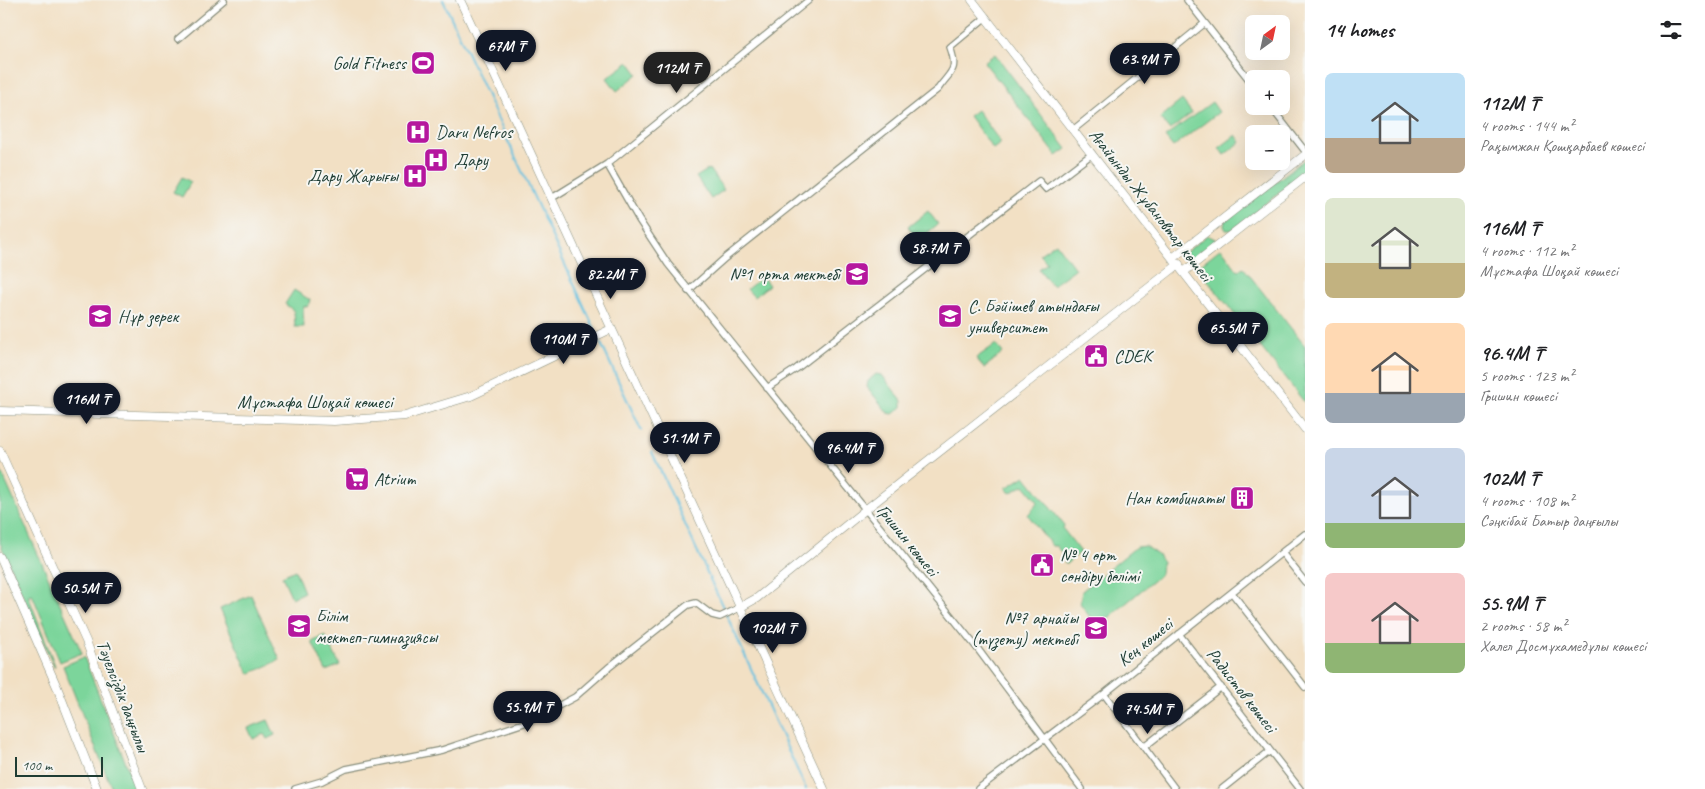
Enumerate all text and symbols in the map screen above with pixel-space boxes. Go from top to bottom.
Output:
north arrow [1245,15,1290,60]
map controls [1245,15,1290,170]
icon: filters [1657,16,1685,44]
text: 14 homes [1325,17,1394,43]
pin: 67M ₸ [471,30,541,72]
text: 67M ₸ [487,36,525,56]
pin: 63.9M ₸ [1099,42,1191,85]
text: 63.9M ₸ [1121,49,1169,69]
sports icon: Gold Fitness [410,50,436,76]
place label: Gold Fitness [332,52,408,74]
pin: 112M ₸ [636,52,718,94]
text: 112M ₸ [655,58,699,78]
button: + [1245,70,1290,115]
text: 112M ₸ [1480,90,1539,116]
icon: home [1365,93,1425,153]
text: 4 rooms · 144 m² [1480,116,1574,136]
hospital icon: Daru Nefros [405,119,431,145]
place label: Daru Nefros [436,121,514,143]
street label: Ағайынды Жұбановтар көшесі [1085,124,1219,288]
button: − [1245,125,1290,170]
text: Рақымжан Қошқарбаев көшесі [1480,136,1644,156]
hospital icon: Дару [423,147,449,173]
place label: Дару [454,149,490,171]
hospital icon: Дару Жарығы [402,163,428,189]
place label: Дару Жарығы [307,165,399,187]
text: 116M ₸ [1480,215,1539,241]
icon: home [1365,218,1425,278]
pin: 58.7M ₸ [889,232,981,274]
text: 58.7M ₸ [911,238,959,258]
text: 4 rooms · 112 m² [1480,241,1574,261]
pin: 82.2M ₸ [565,258,657,300]
school or university icon: №1 орта мектебі [844,261,870,287]
text: Мұстафа Шоқай көшесі [1480,261,1618,281]
place label: №1 орта мектебі [730,263,843,285]
text: 82.2M ₸ [587,264,635,284]
place label: С. Бәйішев атындағы университет [967,295,1100,338]
school or university icon: Нұр зерек [87,303,113,329]
school or university icon: С. Бәйішев атындағы университет [937,303,963,329]
place label: Нұр зерек [118,305,180,328]
pin: 65.5M ₸ [1187,312,1279,354]
text: 65.5M ₸ [1209,318,1257,338]
pin: 110M ₸ [523,322,605,365]
text: 110M ₸ [542,329,586,349]
text: 96.4M ₸ [1480,340,1543,366]
public building icon: CDEK [1083,343,1109,369]
icon: home [1365,343,1425,403]
place label: CDEK [1114,345,1154,367]
text: 5 rooms · 123 m² [1480,366,1574,386]
pin: 116M ₸ [46,382,128,425]
text: Гришин көшесі [1480,386,1557,406]
text: 116M ₸ [64,389,110,409]
street label: Мұстафа Шоқай көшесі [237,391,395,413]
pin: 51.1M ₸ [639,422,731,464]
text: 51.1M ₸ [661,428,709,448]
pin: 96.4M ₸ [803,432,895,474]
text: 96.4M ₸ [825,438,873,458]
text: 102M ₸ [1480,465,1539,491]
supermarket icon: Atrium [344,466,370,492]
place label: Atrium [374,468,416,490]
icon: home [1365,468,1425,528]
building icon: Нан комбинаты [1229,485,1255,511]
place label: Нан комбинаты [1125,487,1225,509]
text: 4 rooms · 108 m² [1480,491,1574,511]
street label: Гришин көшесі [872,499,945,583]
text: Сәңкібай Батыр даңғылы [1480,511,1617,531]
place label: № 4 өрт сөндіру бөлімі [1060,544,1142,587]
public building icon: № 4 өрт сөндіру бөлімі [1029,552,1055,578]
pin: 50.5M ₸ [40,572,132,614]
text: 50.5M ₸ [62,578,110,598]
text: 55.9M ₸ [1480,590,1542,616]
icon: home [1365,593,1425,653]
place label: Білім мектеп-гимназиясы [316,605,439,649]
place label: №7 арнайы (түзету) мектебі [971,607,1081,651]
street label: Кең көшесі [1113,611,1179,671]
pin: 102M ₸ [732,612,814,654]
school or university icon: Білім мектеп-гимназиясы [286,613,312,639]
school or university icon: №7 арнайы (түзету) мектебі [1083,615,1109,641]
text: 2 rooms · 58 m² [1480,616,1566,636]
text: 102M ₸ [751,618,795,638]
text: Халел Досмұхамедұлы көшесі [1480,636,1646,656]
street label: Тәуелсіздік даңғылы [91,637,155,757]
street label: Радистов көшесі [1202,643,1284,739]
pin: 55.9M ₸ [482,690,574,733]
pin: 74.5M ₸ [1102,692,1194,735]
text: 55.9M ₸ [504,697,552,717]
text: 74.5M ₸ [1124,699,1172,719]
scale bar [15,754,102,777]
text: 100 m [22,757,52,774]

